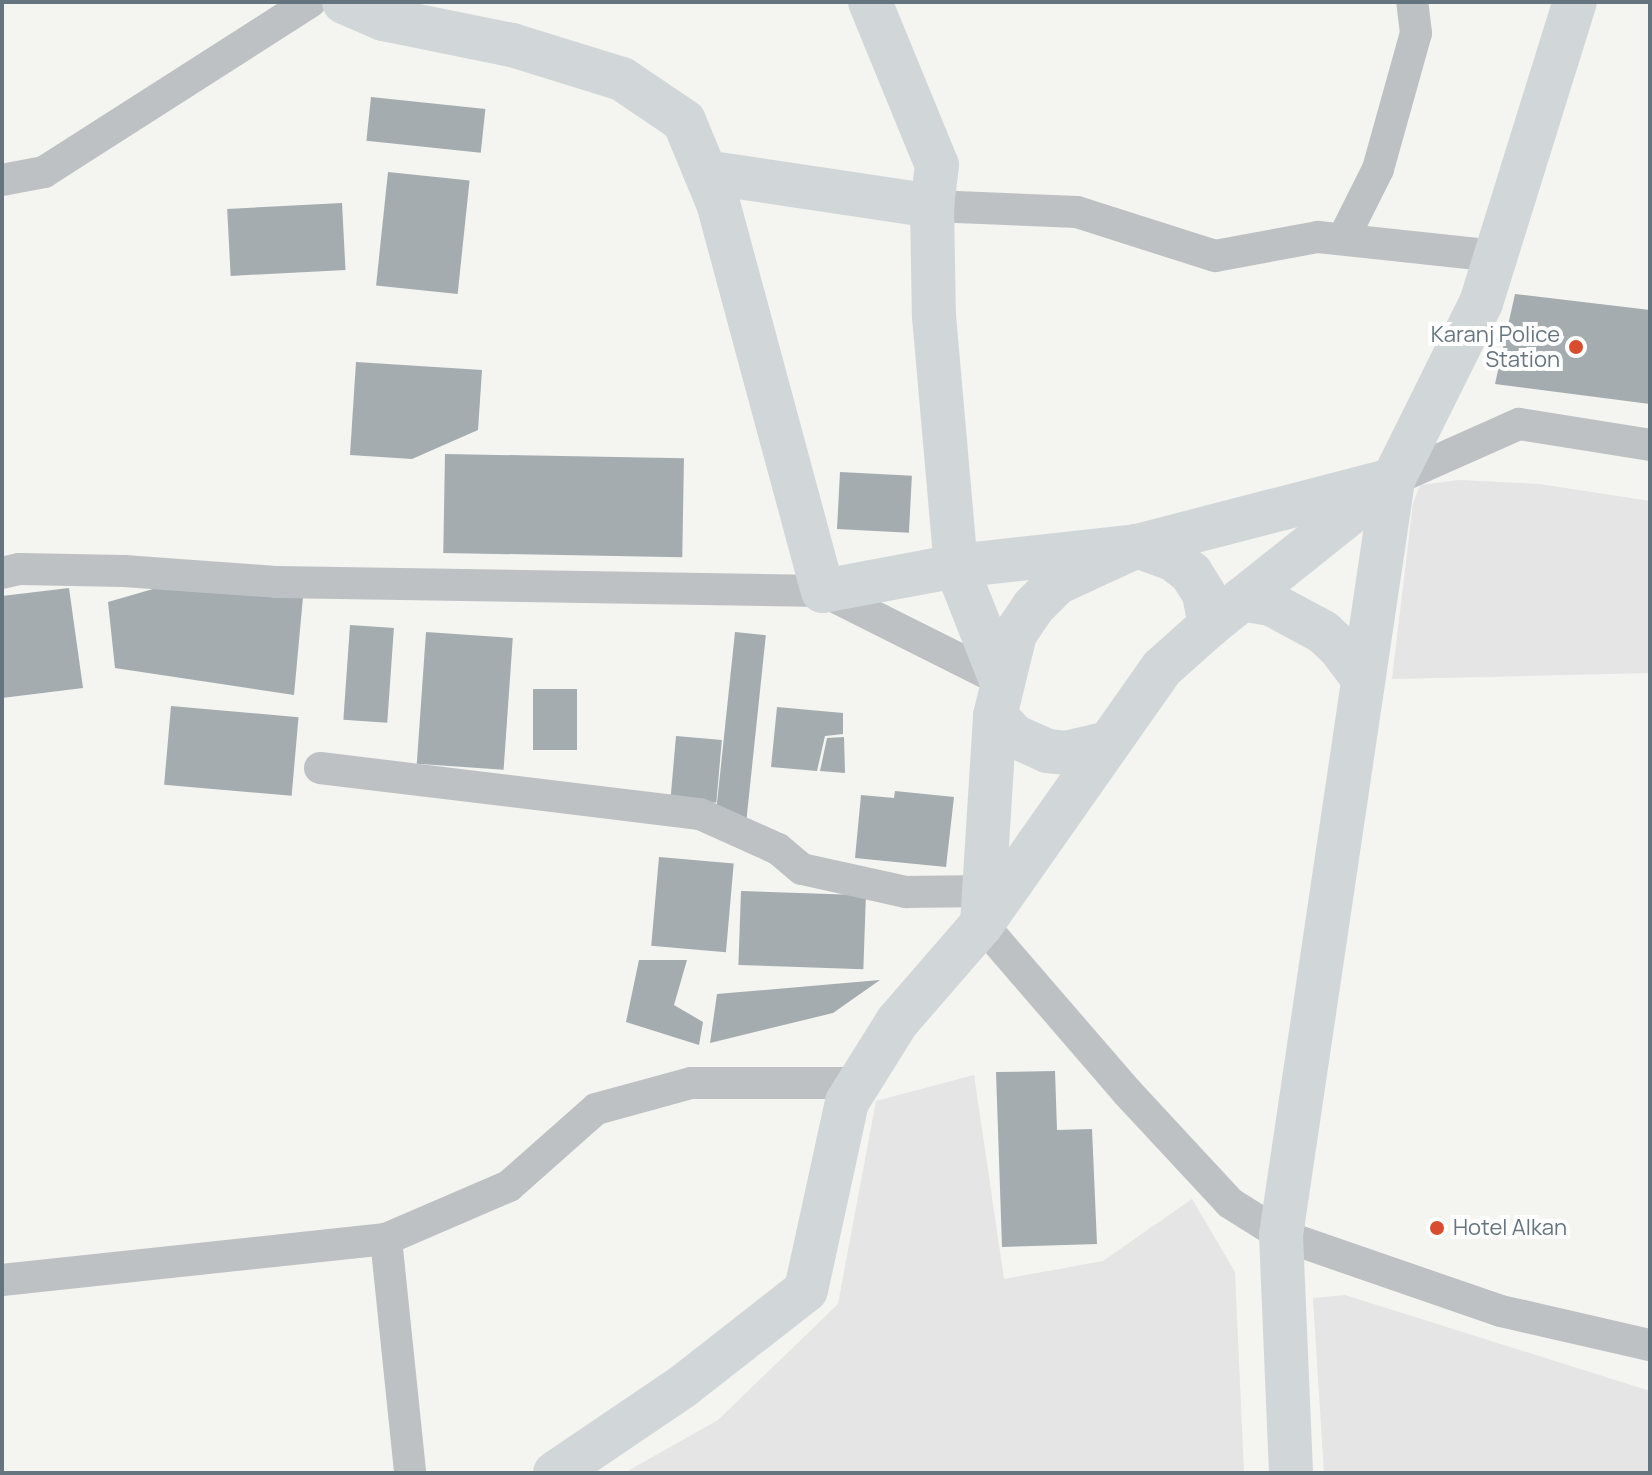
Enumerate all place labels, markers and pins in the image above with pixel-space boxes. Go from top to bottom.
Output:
place label: Karanj Police Station [1431,321,1560,372]
marker: Karanj Police Station [1567,338,1585,356]
place label: Hotel Alkan [1453,1215,1567,1241]
marker: Hotel Alkan [1428,1219,1446,1237]

